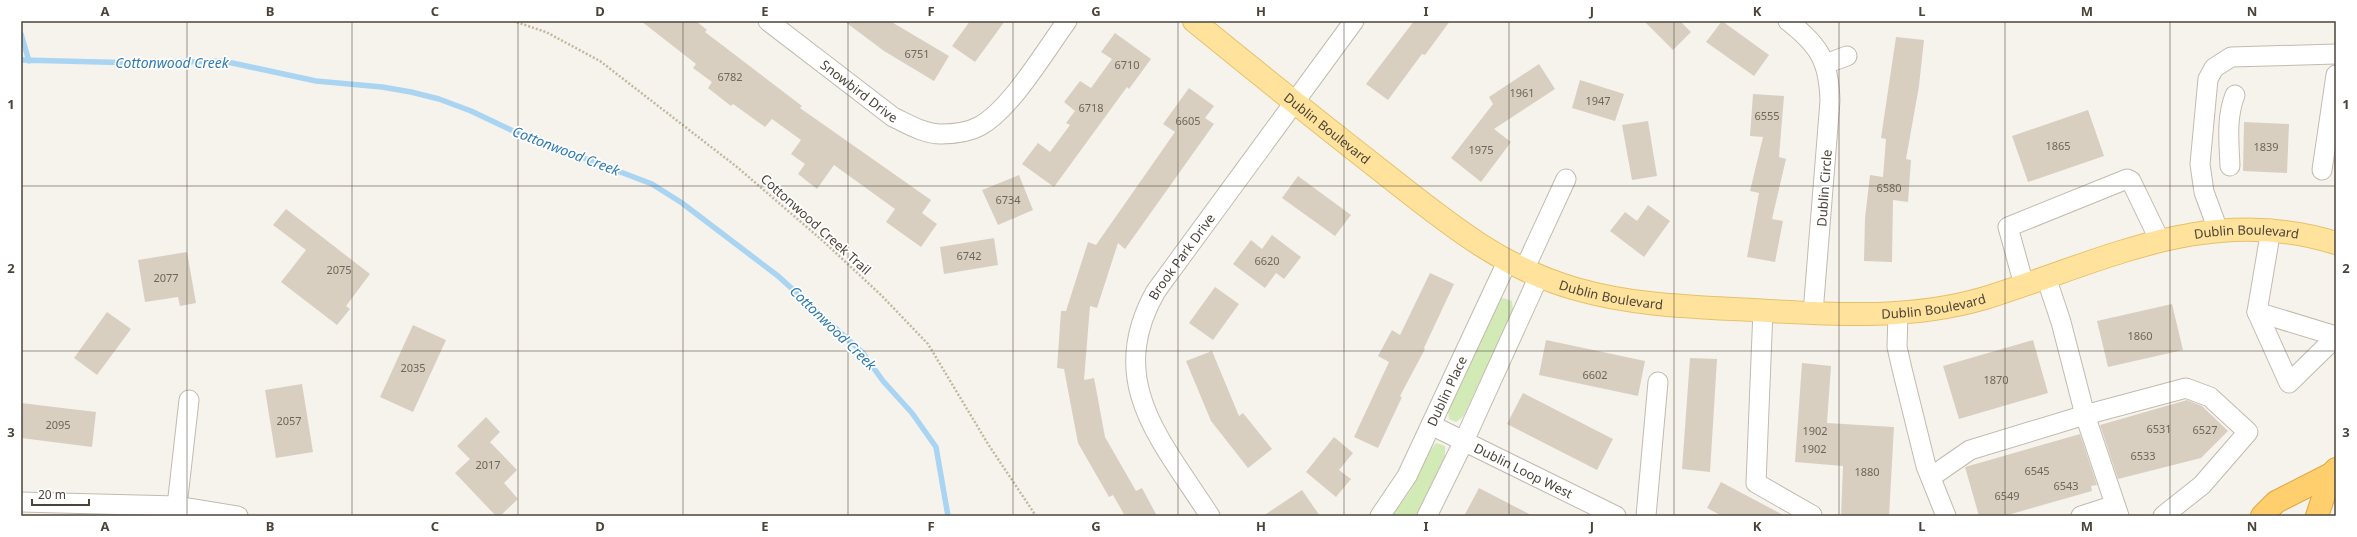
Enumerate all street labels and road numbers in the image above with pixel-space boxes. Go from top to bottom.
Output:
street label: Snowbird Drive [817,56,900,127]
street label: Dublin Boulevard [1280,88,1374,168]
street label: Dublin Circle [1812,149,1836,227]
street label: Cottonwood Creek Trail [757,170,875,278]
street label: Brook Park Drive [1144,210,1219,303]
street label: Dublin Boulevard [2193,220,2300,243]
street label: Dublin Boulevard [1557,275,1664,313]
street label: Dublin Boulevard [1881,289,1988,323]
street label: Dublin Place [1422,353,1471,429]
street label: Dublin Loop West [1471,439,1576,502]

